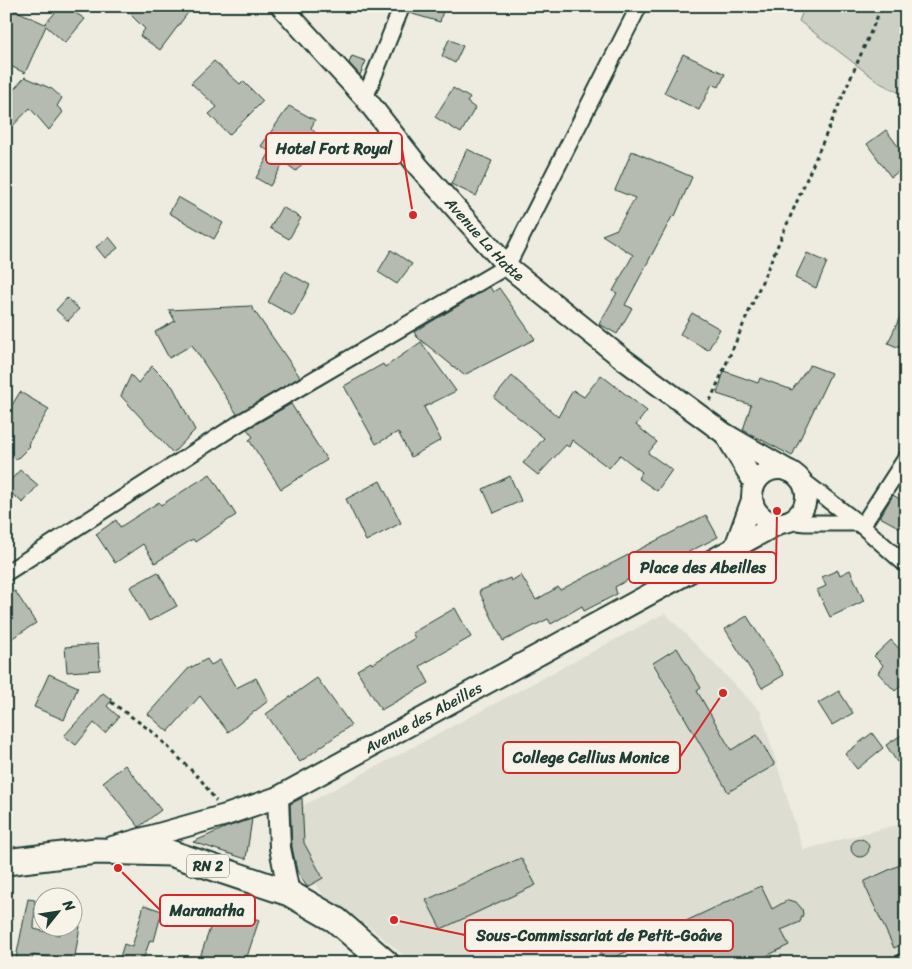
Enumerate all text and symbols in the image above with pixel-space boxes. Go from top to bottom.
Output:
callout: Hotel Fort Royal [266,133,402,164]
text: Hotel Fort Royal [275,134,394,163]
street label: Avenue La Hatte [438,190,530,288]
callout: Place des Abeilles [629,552,776,583]
text: Place des Abeilles [640,553,767,582]
street label: Avenue des Abeilles [359,675,487,761]
callout: College Cellius Monice [503,742,680,773]
text: College Cellius Monice [512,743,669,772]
road number: RN 2 [187,854,229,878]
north arrow [32,886,82,936]
text: N [55,894,82,916]
callout: Maranatha [160,895,255,926]
text: Maranatha [168,896,245,925]
callout: Sous-Commissariat de Petit-Goâve [465,920,733,951]
text: Sous-Commissariat de Petit-Goâve [475,921,722,950]

